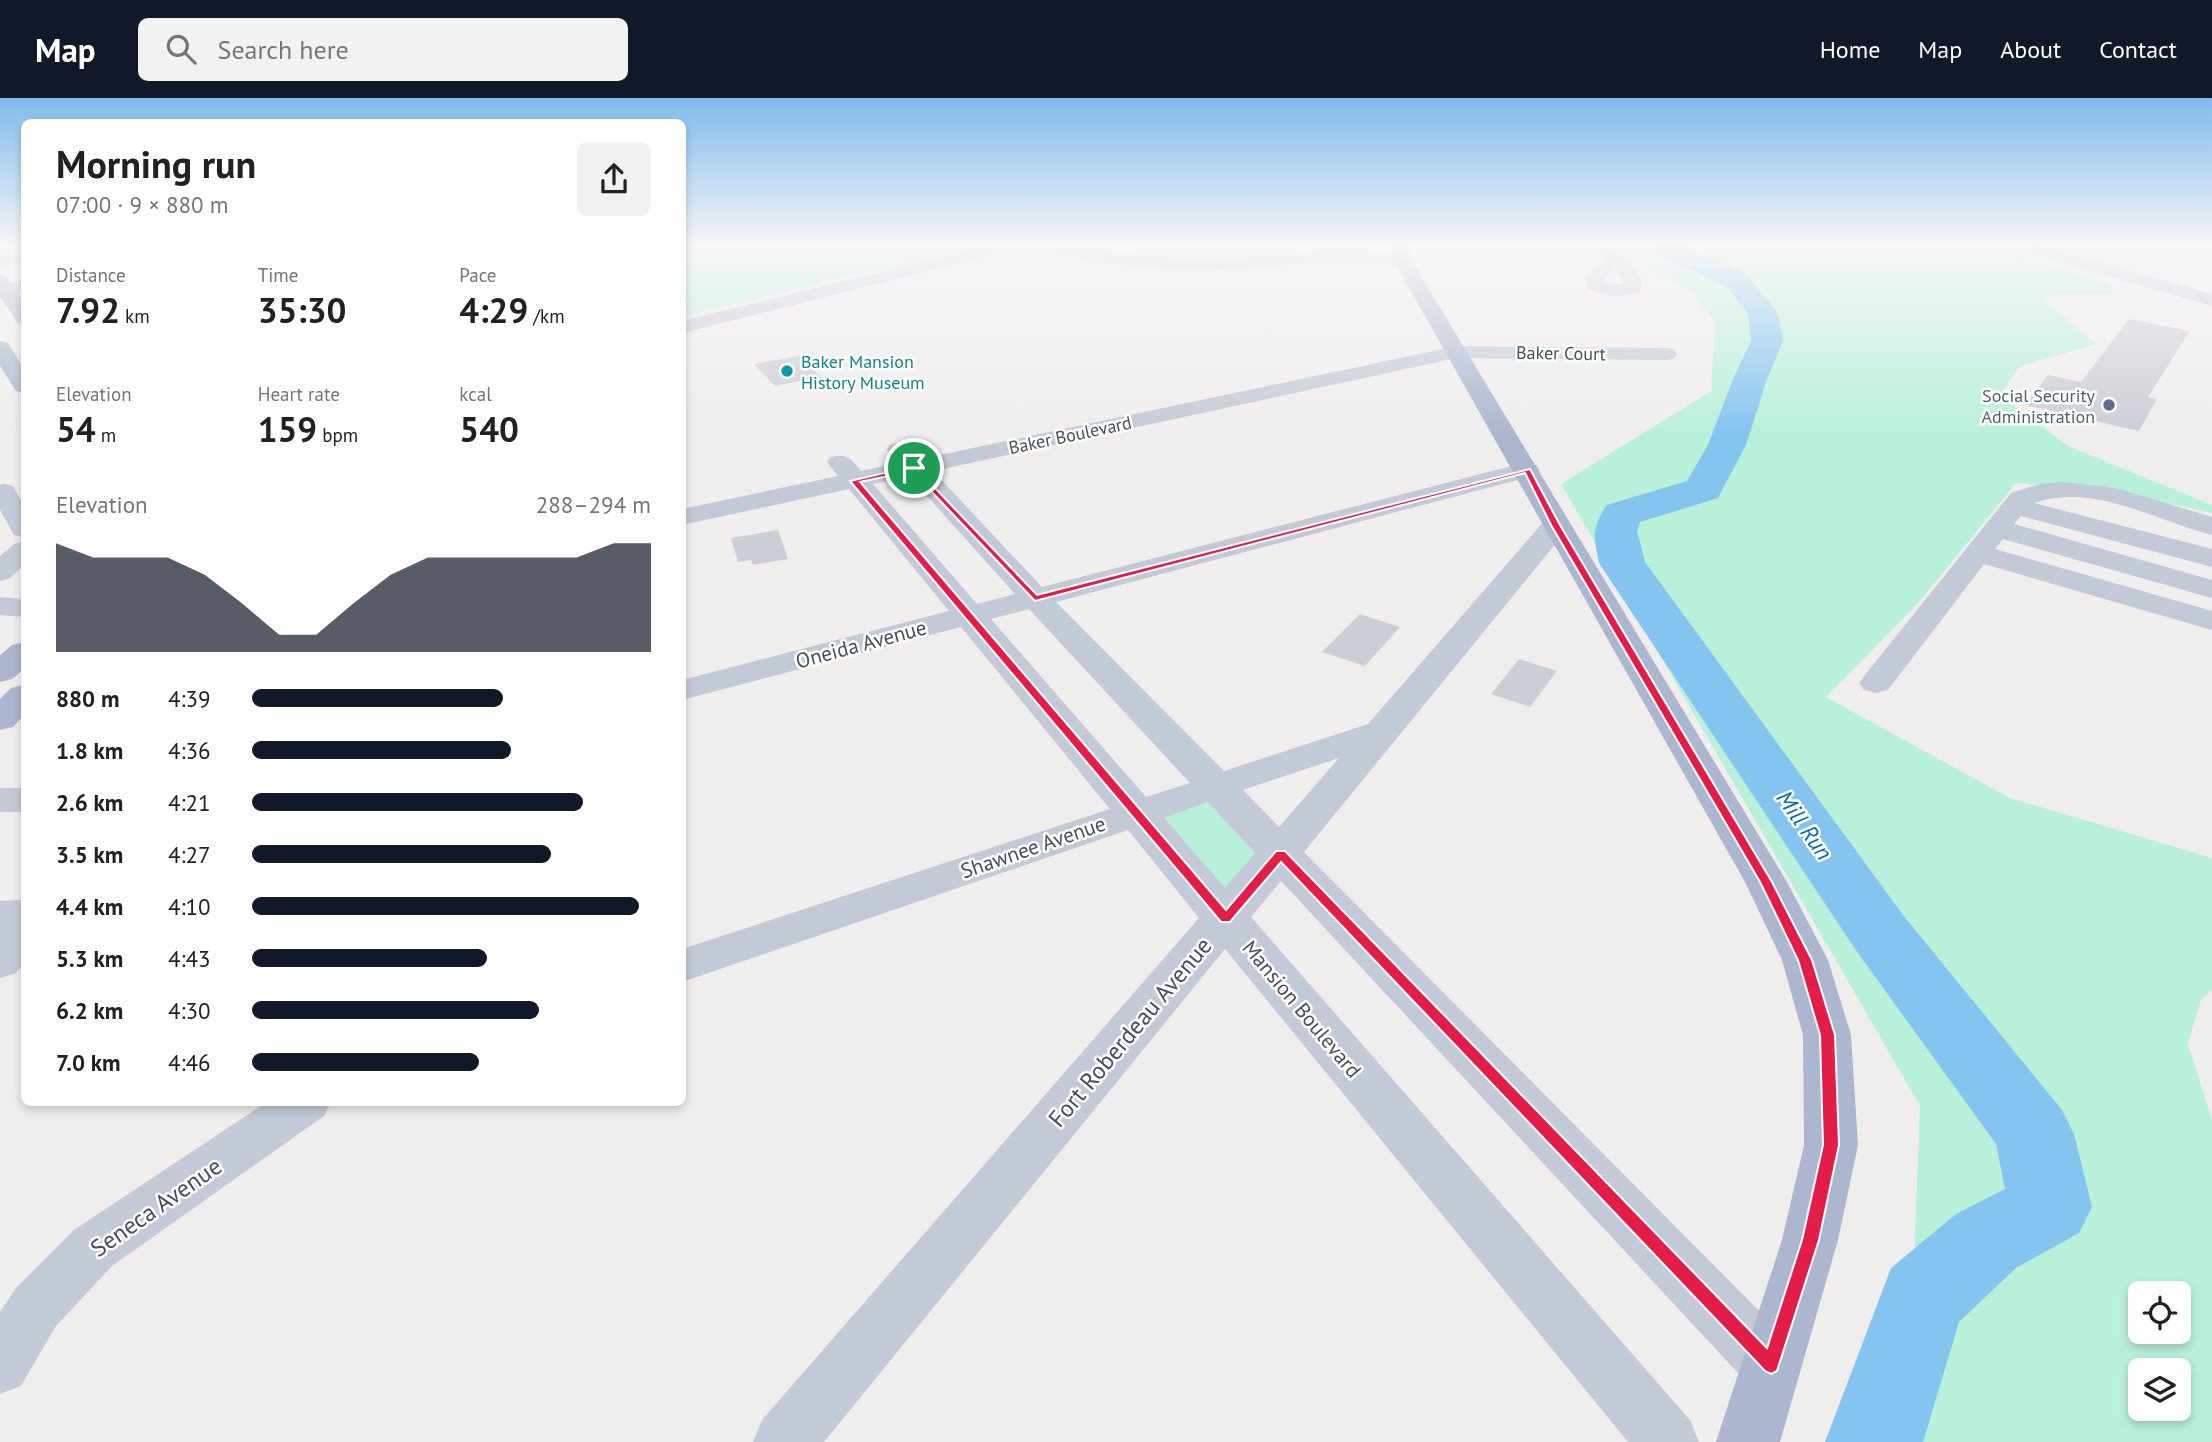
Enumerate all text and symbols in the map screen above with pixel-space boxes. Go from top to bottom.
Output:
search box [138,18,628,81]
text: Map [35,28,96,71]
icon: search [162,30,200,68]
text: Search here [218,33,349,66]
text: Home [1820,34,1880,65]
text: Map [1918,34,1962,65]
text: About [2000,34,2061,65]
text: Contact [2099,34,2177,65]
text: Morning run [56,139,256,188]
button: share [577,142,651,216]
text: 07:00 · 9 × 880 m [56,190,228,219]
text: Distance [56,263,126,287]
text: Time [258,263,298,287]
text: Pace [459,263,497,287]
text: 7.92 [56,287,120,333]
text: 35:30 [258,287,346,333]
text: 4:29 [459,287,528,333]
text: km [120,304,150,328]
text: /km [528,304,565,328]
street label: Baker Court [1516,341,1606,365]
place label: Baker Mansion History Museum [801,350,925,394]
marker: Baker Mansion History Museum [779,363,795,379]
text: Elevation [56,382,132,406]
text: Heart rate [258,382,340,406]
text: kcal [459,382,492,406]
place label: Social Security Administration [1982,384,2096,428]
marker: Social Security Administration [2101,397,2117,413]
text: 54 [56,406,96,452]
text: 159 [258,406,317,452]
text: 540 [459,406,519,452]
street label: Baker Boulevard [1006,411,1134,459]
text: m [96,423,116,447]
text: bpm [317,423,358,447]
pin [884,438,944,498]
icon: arrive [895,449,933,487]
text: Elevation [56,490,148,519]
text: 288–294 m [536,490,651,519]
street label: Oneida Avenue [793,614,929,674]
text: 880 m [56,684,119,713]
text: 4:39 [168,684,211,713]
text: 1.8 km [56,736,123,765]
text: 4:36 [168,736,211,765]
water label: Mill Run [1771,785,1839,865]
text: 2.6 km [56,788,123,817]
text: 4:21 [168,788,211,817]
street label: Shawnee Avenue [957,810,1109,884]
text: 3.5 km [56,840,123,869]
text: 4:27 [168,840,211,869]
text: 4.4 km [56,892,123,921]
text: 4:10 [168,892,211,921]
street label: Fort Roberdeau Avenue [1041,931,1219,1133]
street label: Mansion Boulevard [1237,935,1367,1083]
text: 5.3 km [56,944,123,973]
text: 4:43 [168,944,211,973]
text: 6.2 km [56,996,123,1025]
text: 4:30 [168,996,211,1025]
text: 7.0 km [56,1048,121,1077]
text: 4:46 [168,1048,211,1077]
street label: Seneca Avenue [84,1150,228,1264]
map controls [2128,1281,2191,1421]
button: locate [2128,1281,2191,1344]
button: layers [2128,1358,2191,1421]

